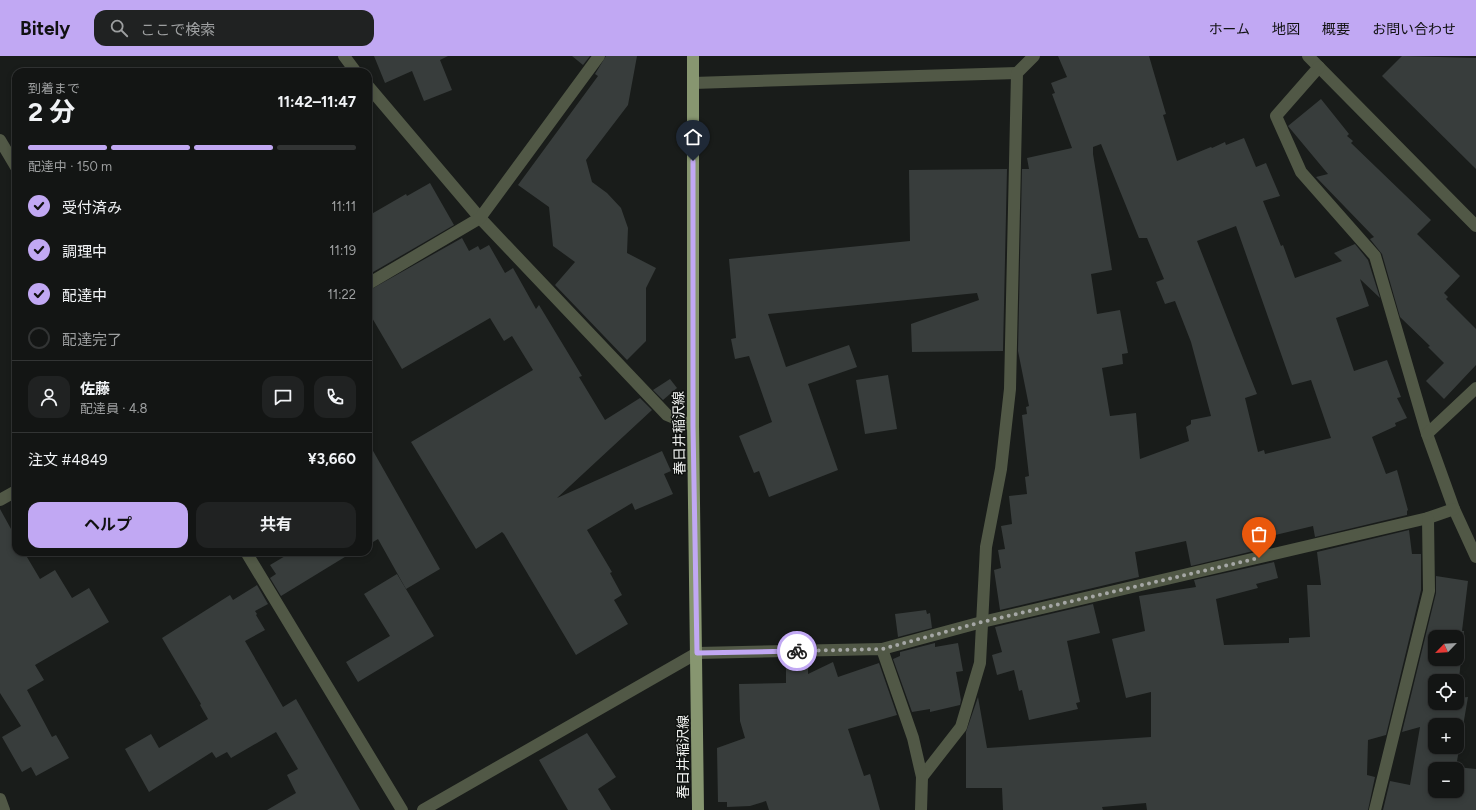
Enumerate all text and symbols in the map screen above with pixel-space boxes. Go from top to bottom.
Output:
search box [94,10,374,46]
text: Bitely [20,17,70,40]
icon: search [108,17,130,39]
text: ここで検索 [140,21,215,39]
text: ホーム [1208,21,1250,38]
text: 地図 [1272,21,1300,38]
text: 概要 [1322,21,1350,38]
text: お問い合わせ [1372,21,1456,38]
text: 到着まで [28,81,80,96]
text: 11:42–11:47 [277,93,356,111]
text: 2 分 [28,96,75,128]
pin [676,120,710,161]
icon: home [682,126,704,148]
text: 配達中 · 150 m [28,159,112,174]
icon: check [28,195,50,217]
text: 受付済み [62,199,122,217]
text: 11:11 [331,199,356,214]
icon: check [28,239,50,261]
text: 調理中 [62,243,107,261]
text: 11:19 [329,243,356,258]
icon: check [28,283,50,305]
text: 配達中 [62,287,107,305]
text: 11:22 [327,287,356,302]
text: 配達完了 [62,331,122,349]
button: person [28,376,70,418]
button: chat [262,376,304,418]
button: phone [314,376,356,418]
text: 佐藤 [80,380,110,398]
street label: 春日井稲沢線 [670,391,689,475]
text: 配達員 · 4.8 [80,401,147,416]
text: ¥3,660 [308,450,356,468]
text: 注文 #4849 [28,451,107,469]
button: ヘルプ [28,502,188,548]
button: 共有 [196,502,356,548]
pin [1242,517,1276,558]
icon: bag [1248,523,1270,545]
north arrow [1428,630,1464,666]
map controls [1428,630,1464,798]
courier [777,631,817,671]
icon: bike [786,640,808,662]
button: locate [1428,674,1464,710]
street label: 春日井稲沢線 [675,715,692,799]
button: + [1428,718,1464,754]
button: − [1428,762,1464,798]

